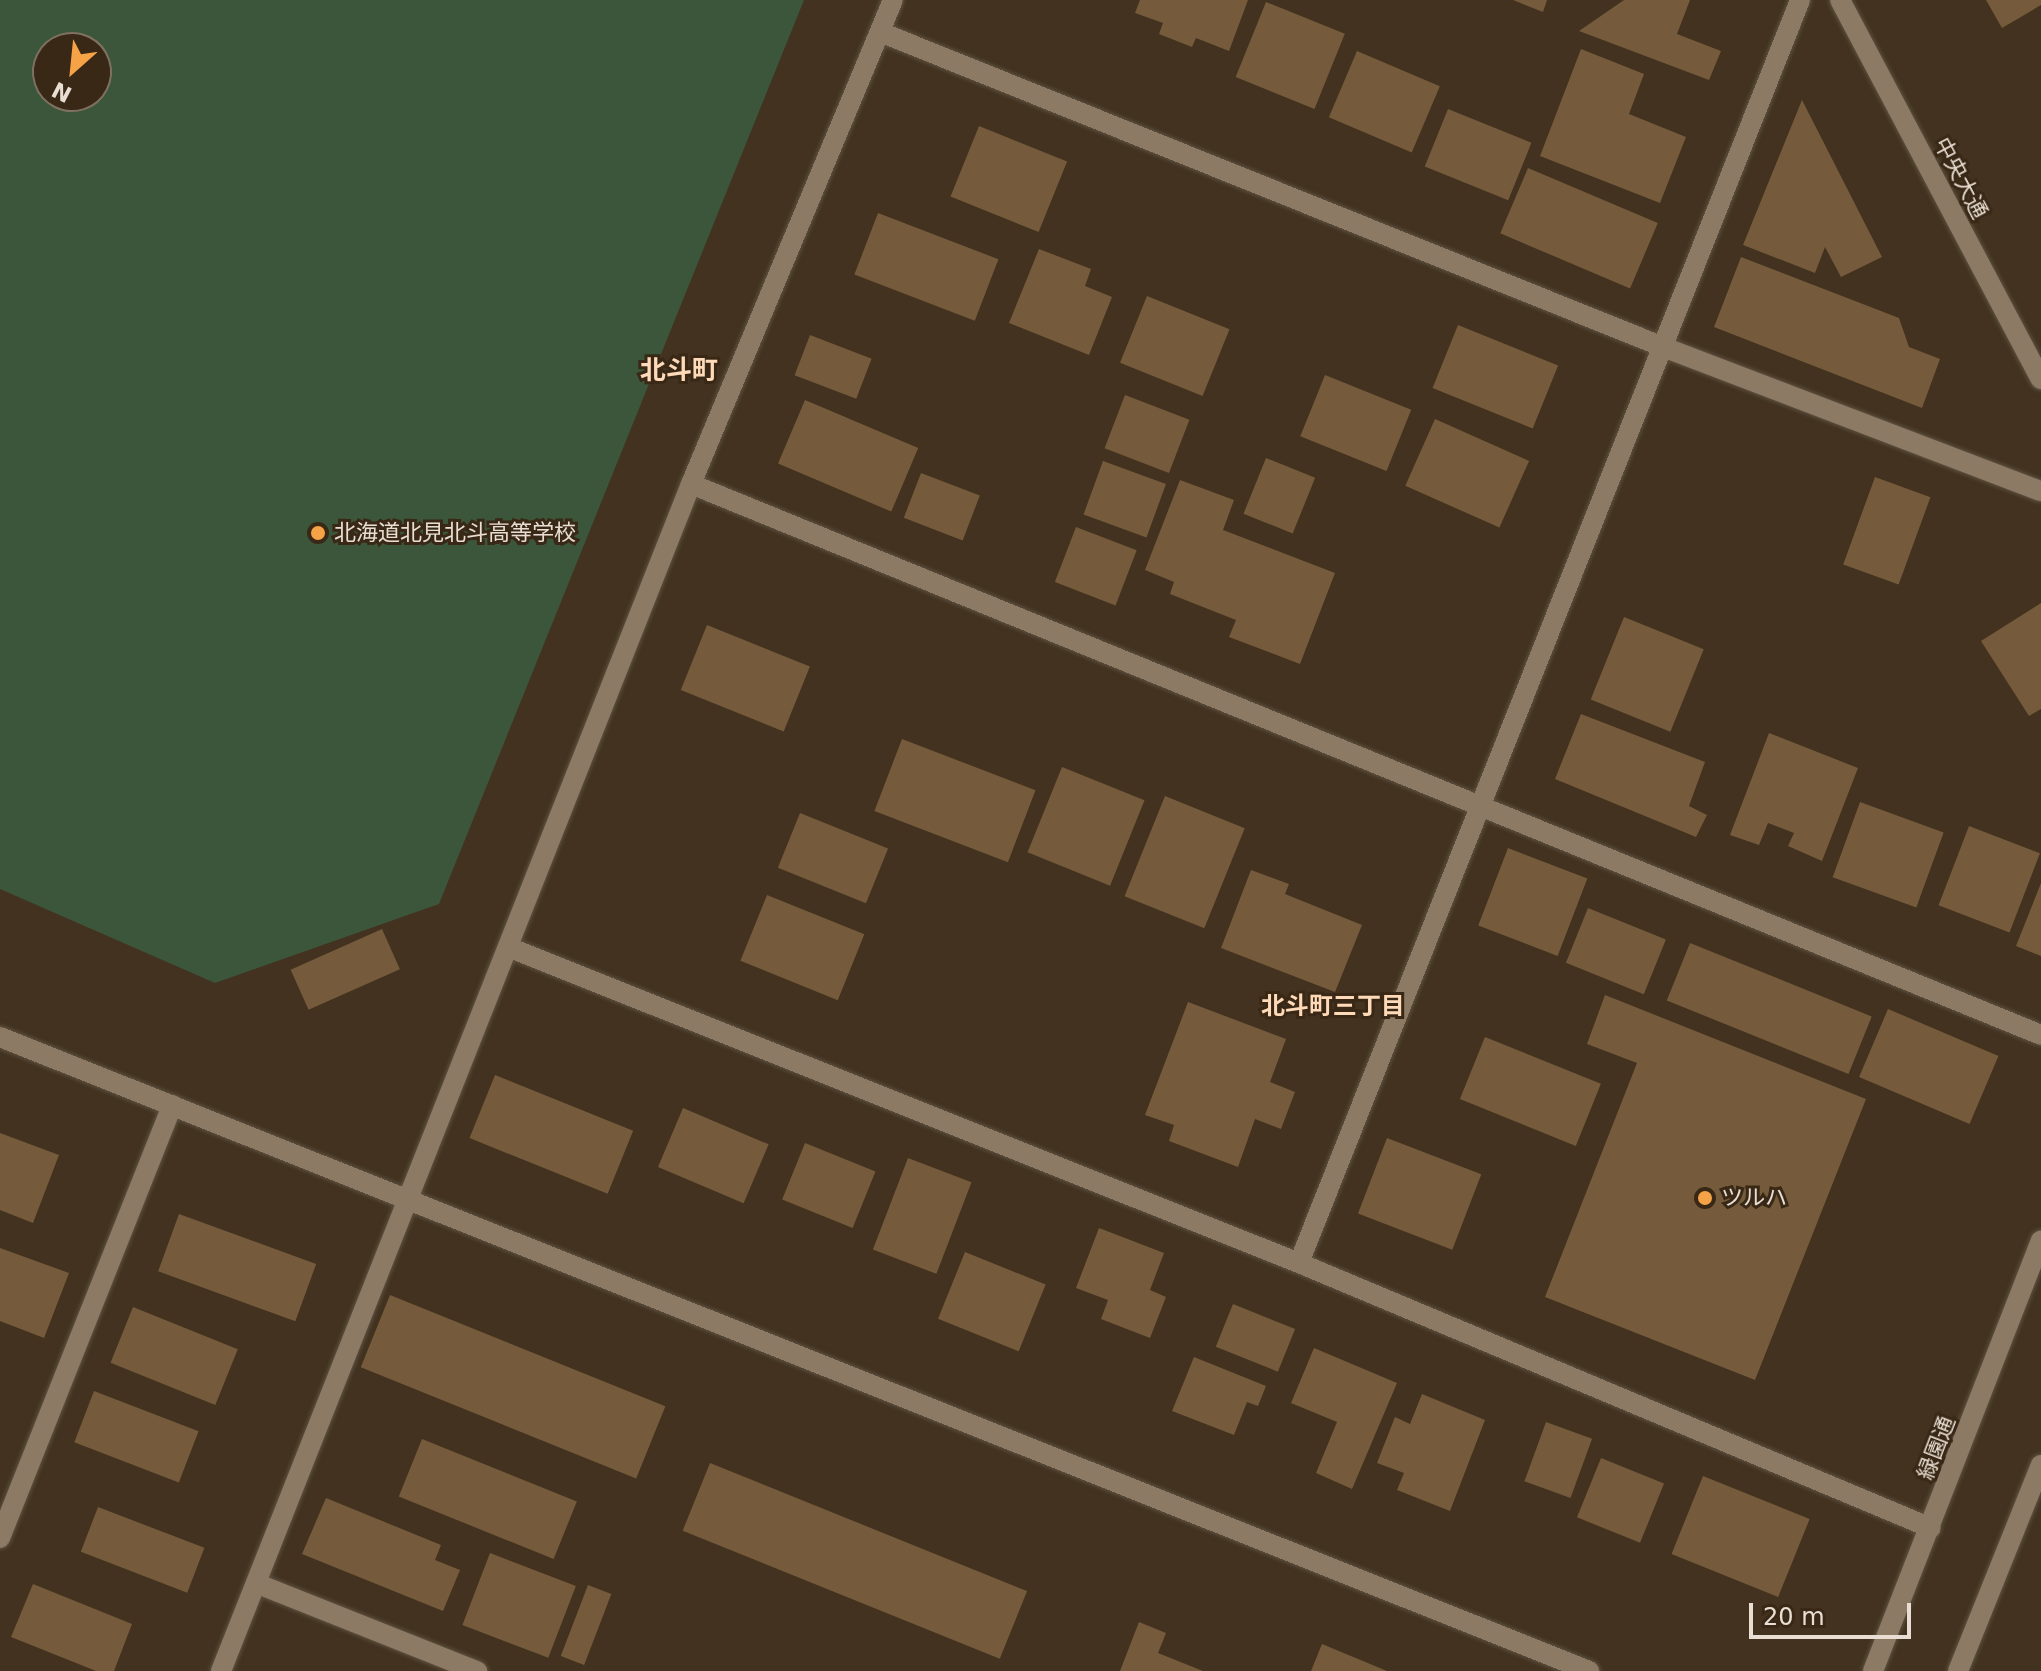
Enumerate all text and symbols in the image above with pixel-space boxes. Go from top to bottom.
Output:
north arrow [32,32,112,112]
text: N [48,77,76,107]
street label: 中央大通 [1929,133,1993,223]
district label: 北斗町 [640,355,718,387]
place label: 北海道北見北斗高等学校 [334,520,576,546]
marker: 北海道北見北斗高等学校 [309,524,327,542]
district label: 北斗町三丁目 [1261,993,1405,1021]
place label: ツルハ [1721,1185,1787,1211]
marker: ツルハ [1696,1189,1714,1207]
street label: 緑園通 [1912,1412,1960,1484]
scale bar [1753,1587,1915,1637]
text: 20 m [1763,1603,1825,1631]

